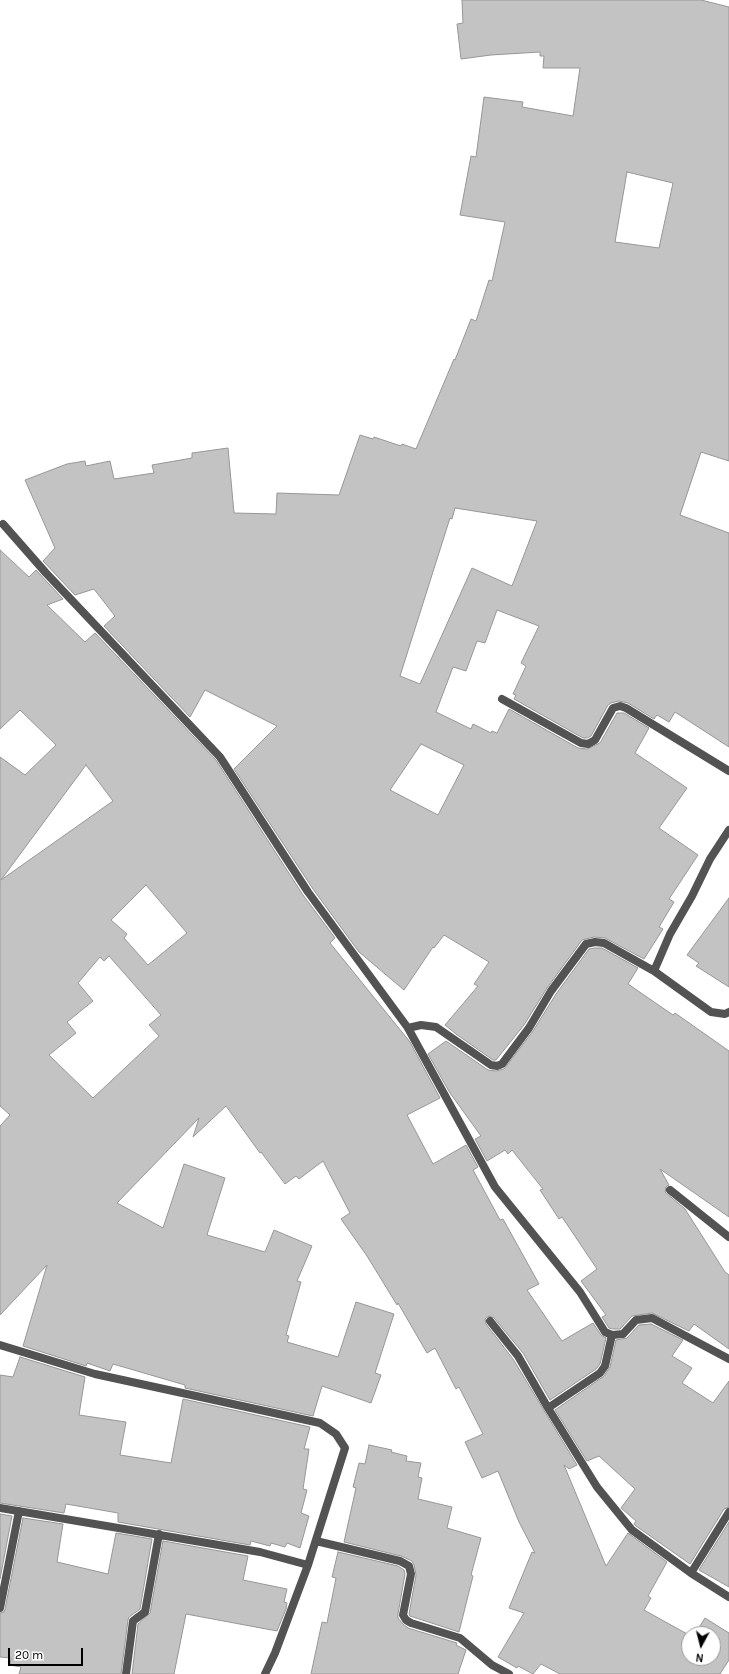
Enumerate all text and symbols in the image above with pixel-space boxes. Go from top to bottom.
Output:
north arrow [681,1626,721,1666]
scale bar [10,1640,85,1666]
text: 20 m [15,1648,43,1662]
text: N [695,1650,704,1664]

